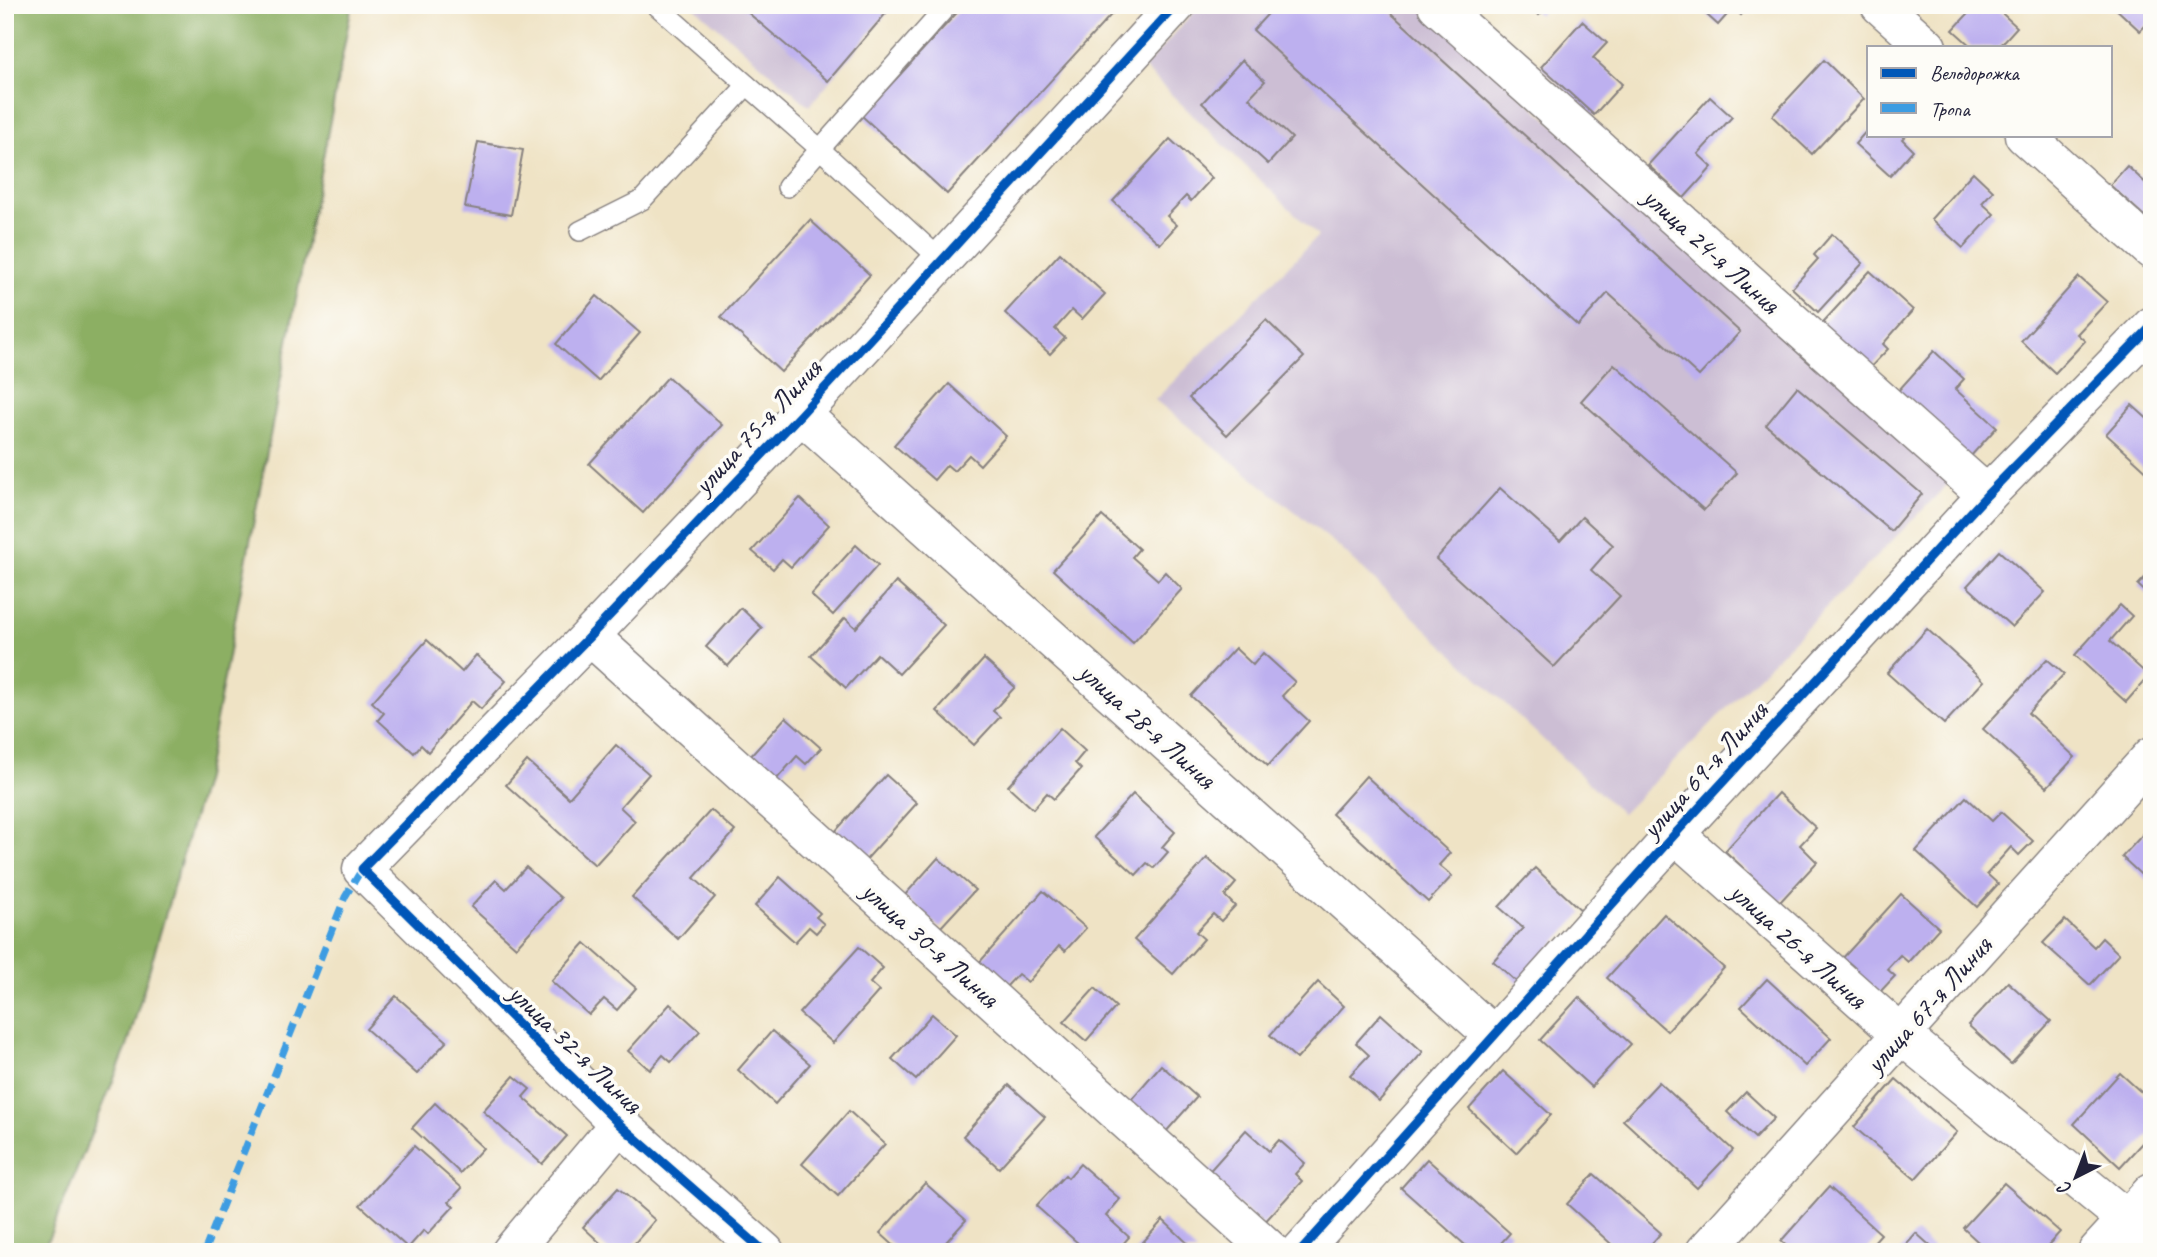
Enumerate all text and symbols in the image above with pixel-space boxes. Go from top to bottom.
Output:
legend [1867,46,2112,136]
text: Велодорожка [1930,60,2020,86]
text: Тропа [1930,96,1971,122]
street label: улица 24-я Линия [1634,178,1788,322]
street label: улица 75-я Линия [684,351,830,503]
street label: улица 28-я Линия [1070,653,1224,797]
street label: улица 69-я Линия [1632,693,1776,847]
street label: улица 30-я Линия [853,872,1007,1016]
street label: улица 26-я Линия [1721,873,1875,1017]
street label: улица 67-я Линия [1856,928,2000,1082]
street label: улица 32-я Линия [500,974,651,1122]
north arrow [2042,1142,2112,1212]
text: С [2052,1175,2077,1201]

